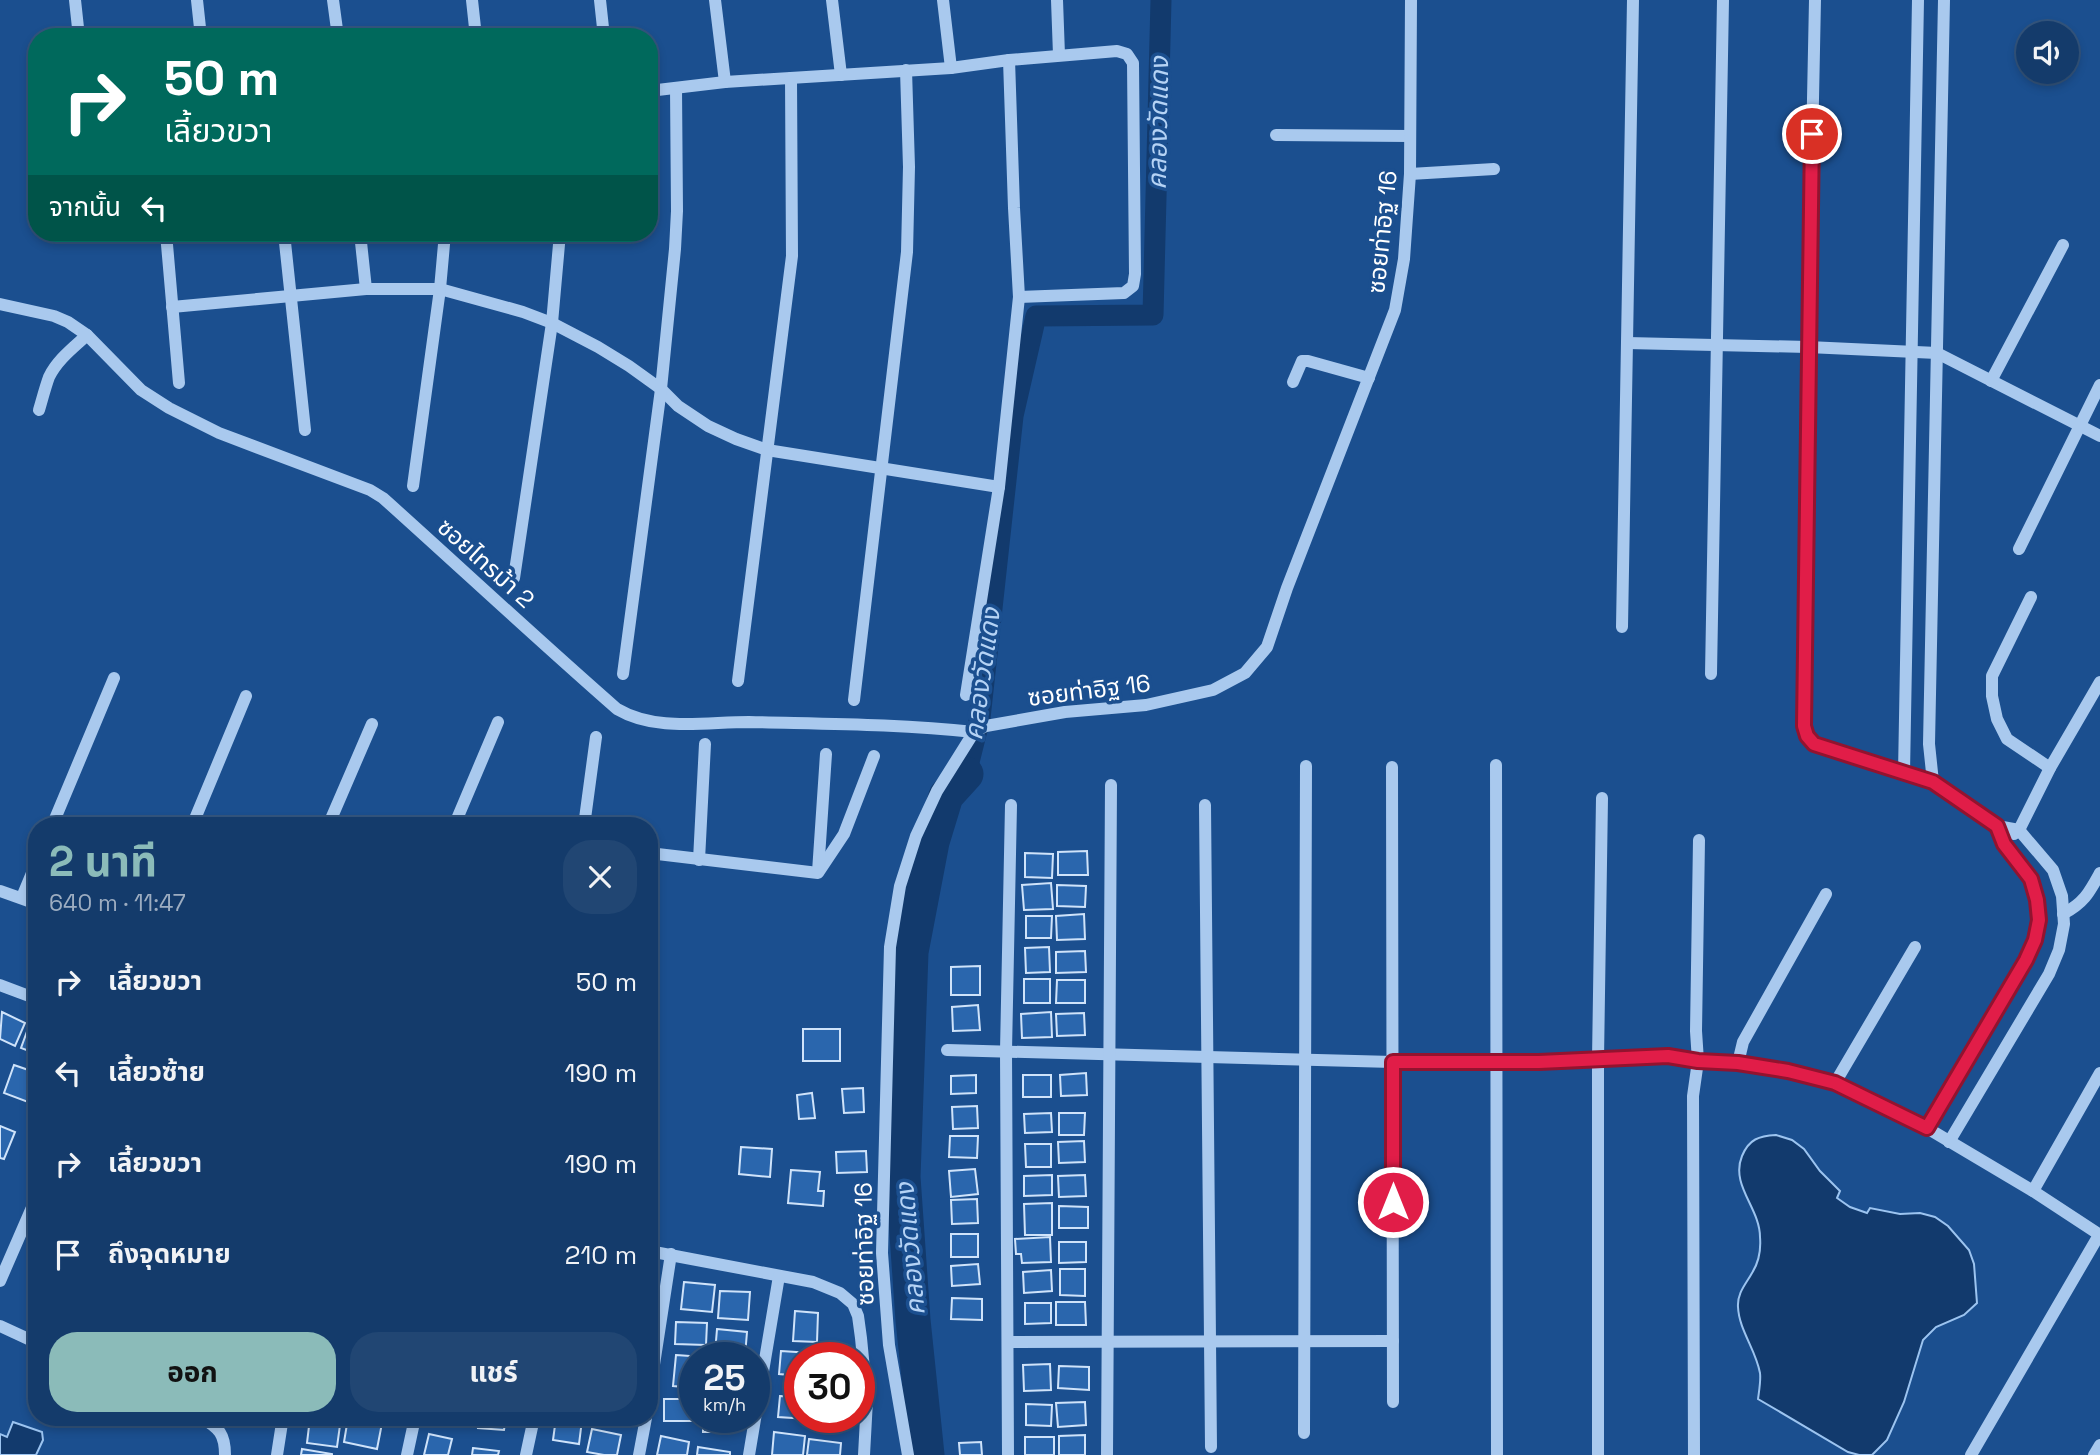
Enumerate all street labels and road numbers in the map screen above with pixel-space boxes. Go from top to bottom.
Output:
street label: ซอยท่าอิฐ 16 [1360,169,1404,295]
street label: ซอยไทรม้า 2 [431,511,541,615]
street label: ซอยท่าอิฐ 16 [1026,667,1152,713]
street label: ซอยท่าอิฐ 16 [847,1182,881,1306]

